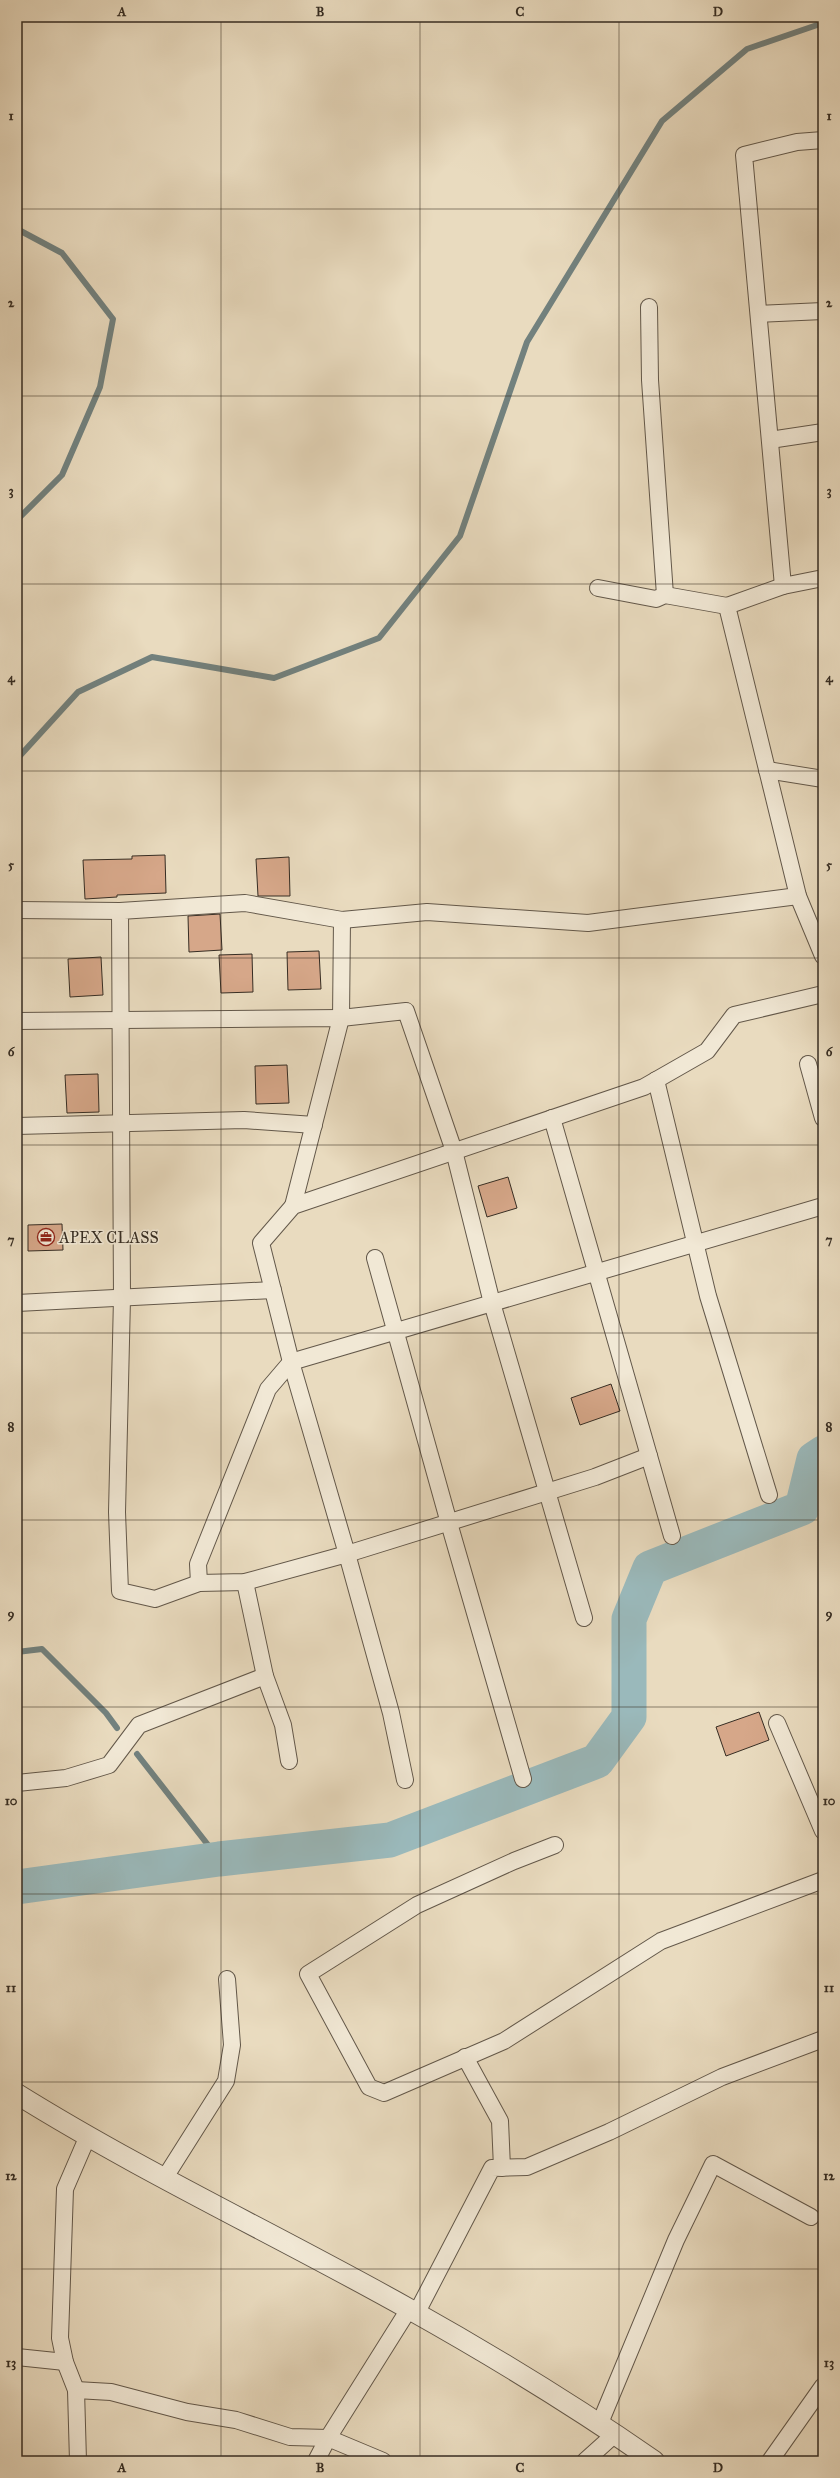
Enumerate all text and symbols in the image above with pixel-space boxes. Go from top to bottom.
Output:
text: A [117,4,127,20]
text: B [316,4,325,20]
text: C [516,4,525,20]
text: D [713,4,723,20]
text: 1 [8,108,14,124]
text: 1 [826,108,832,124]
text: 2 [8,295,15,311]
text: 2 [826,295,833,311]
text: 3 [8,483,14,499]
text: 3 [826,483,832,499]
text: 4 [7,670,15,686]
text: 4 [825,670,833,686]
text: 5 [8,857,15,873]
text: 5 [826,857,833,873]
text: 6 [8,1044,16,1060]
text: 6 [826,1044,834,1060]
office icon: APEX CLASS [36,1227,56,1247]
place label: APEX CLASS [58,1228,159,1247]
text: 7 [8,1232,15,1248]
text: 7 [826,1232,833,1248]
text: 8 [8,1419,15,1435]
text: 8 [826,1419,833,1435]
text: 9 [8,1606,15,1622]
text: 9 [826,1606,833,1622]
text: 10 [5,1793,18,1809]
text: 10 [823,1793,836,1809]
text: 11 [6,1980,16,1996]
text: 11 [824,1980,834,1996]
text: 12 [5,2168,17,2184]
text: 12 [823,2168,835,2184]
text: 13 [6,2355,16,2371]
text: 13 [824,2355,834,2371]
text: A [117,2460,127,2476]
text: B [316,2460,325,2476]
text: C [516,2460,525,2476]
text: D [713,2460,723,2476]

